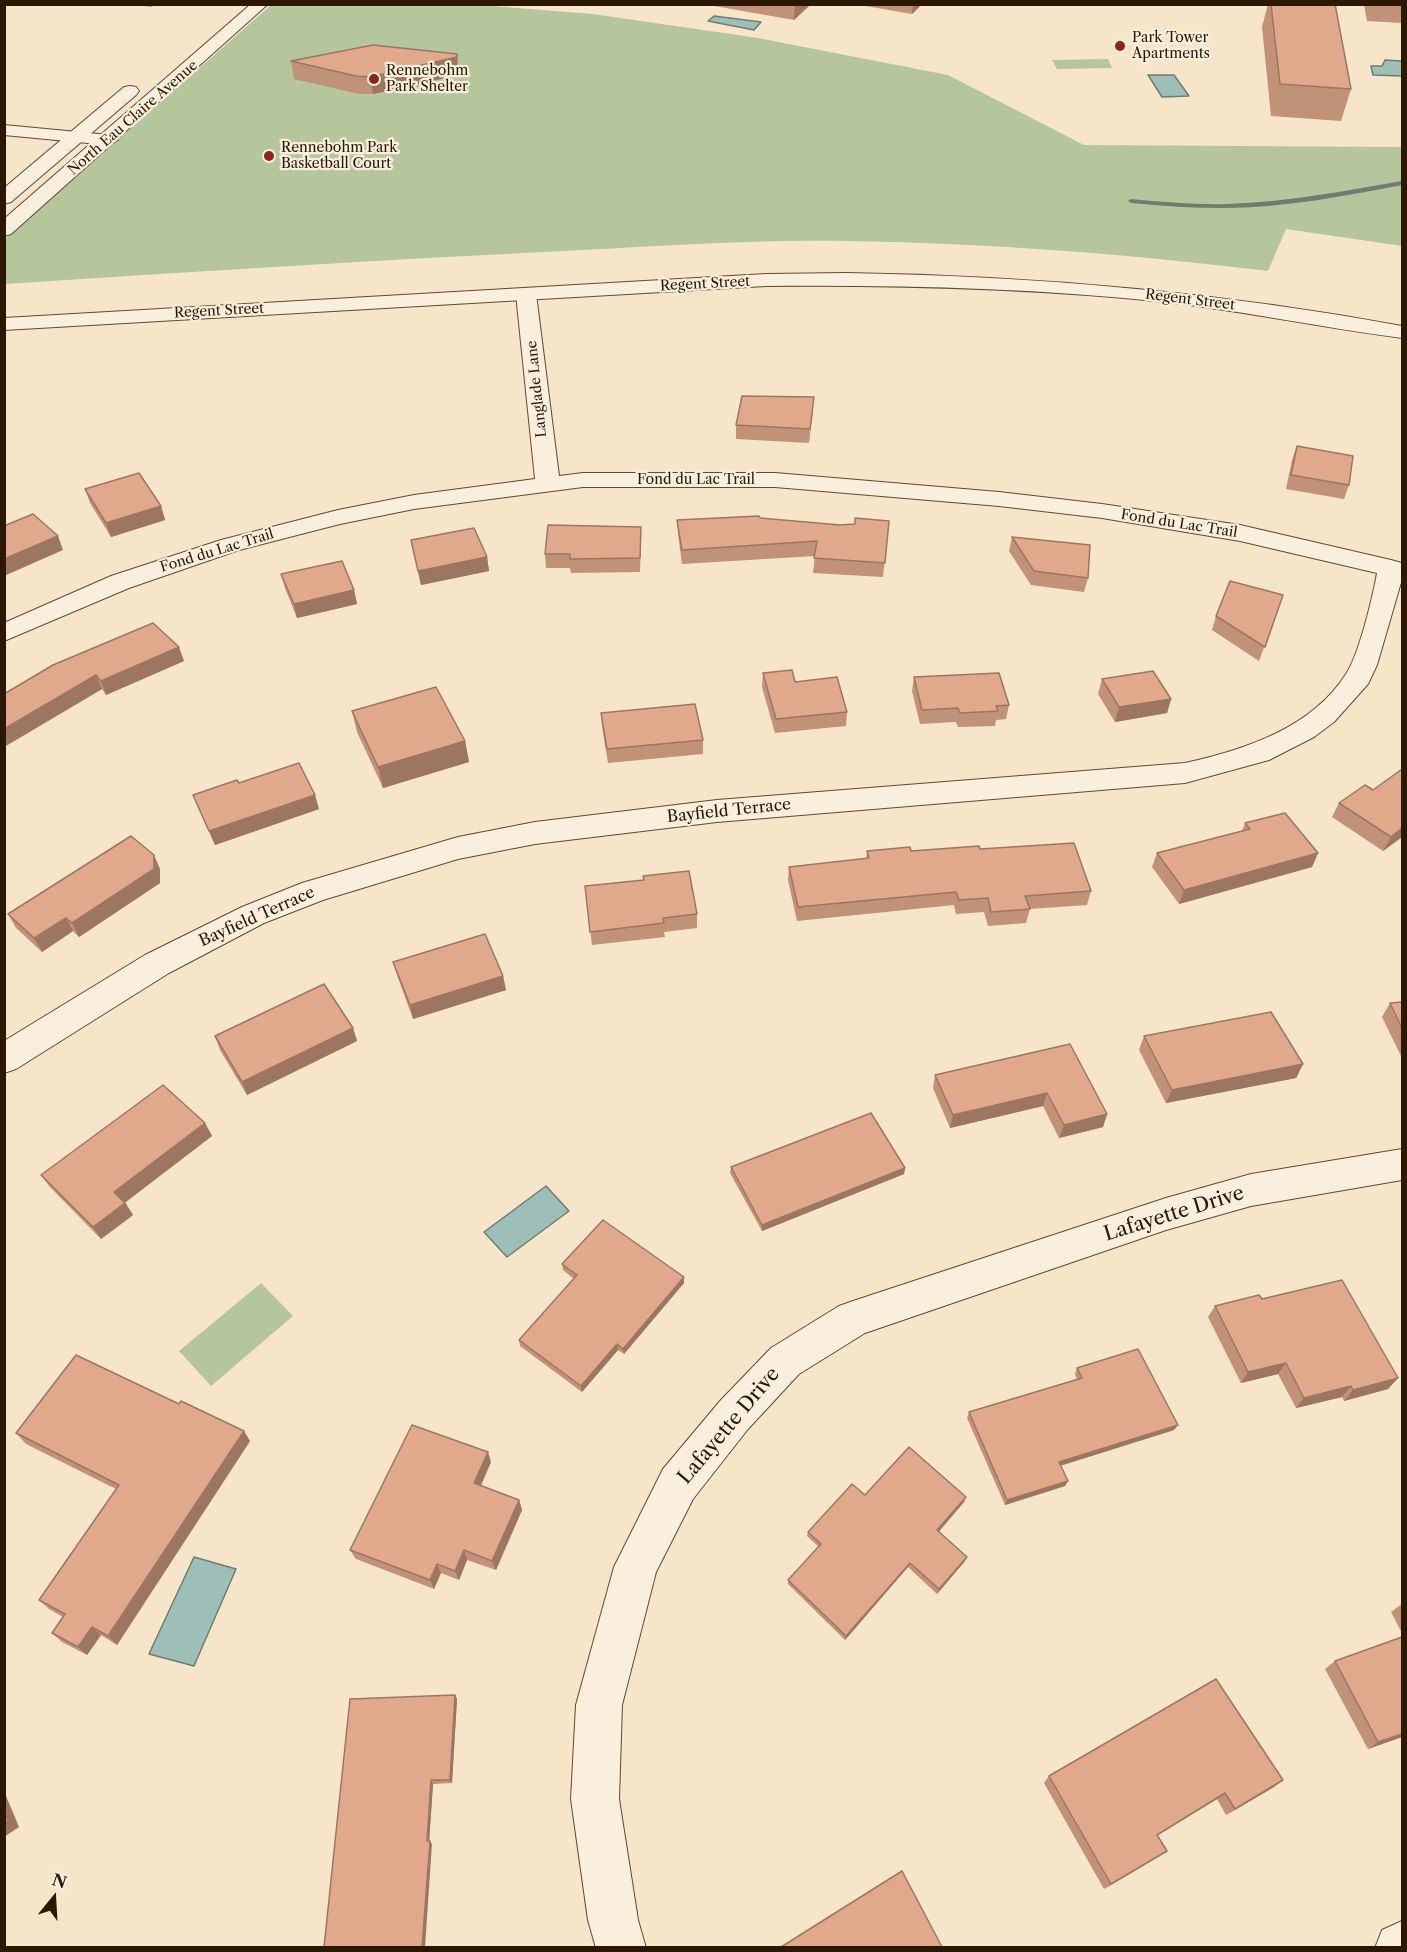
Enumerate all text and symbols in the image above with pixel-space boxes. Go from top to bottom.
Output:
place label: Park Tower Apartments [1132,30,1210,62]
marker: Park Tower Apartments [1113,39,1127,53]
street label: North Eau Claire Avenue [65,57,201,179]
place label: Rennebohm Park Shelter [386,63,468,96]
marker: Rennebohm Park Shelter [367,72,381,86]
place label: Rennebohm Park Basketball Court [281,140,397,172]
marker: Rennebohm Park Basketball Court [262,149,276,163]
street label: Regent Street [659,273,751,295]
street label: Regent Street [1144,286,1236,314]
street label: Regent Street [173,300,265,322]
street label: Langlade Lane [524,340,550,438]
street label: Fond du Lac Trail [637,472,755,488]
street label: Fond du Lac Trail [1119,506,1239,542]
street label: Fond du Lac Trail [158,526,276,576]
street label: Bayfield Terrace [666,795,792,827]
street label: Bayfield Terrace [196,883,318,951]
street label: Lafayette Drive [1101,1181,1247,1247]
street label: Lafayette Drive [673,1363,785,1489]
north arrow [24,1868,84,1928]
text: N [50,1869,69,1893]

